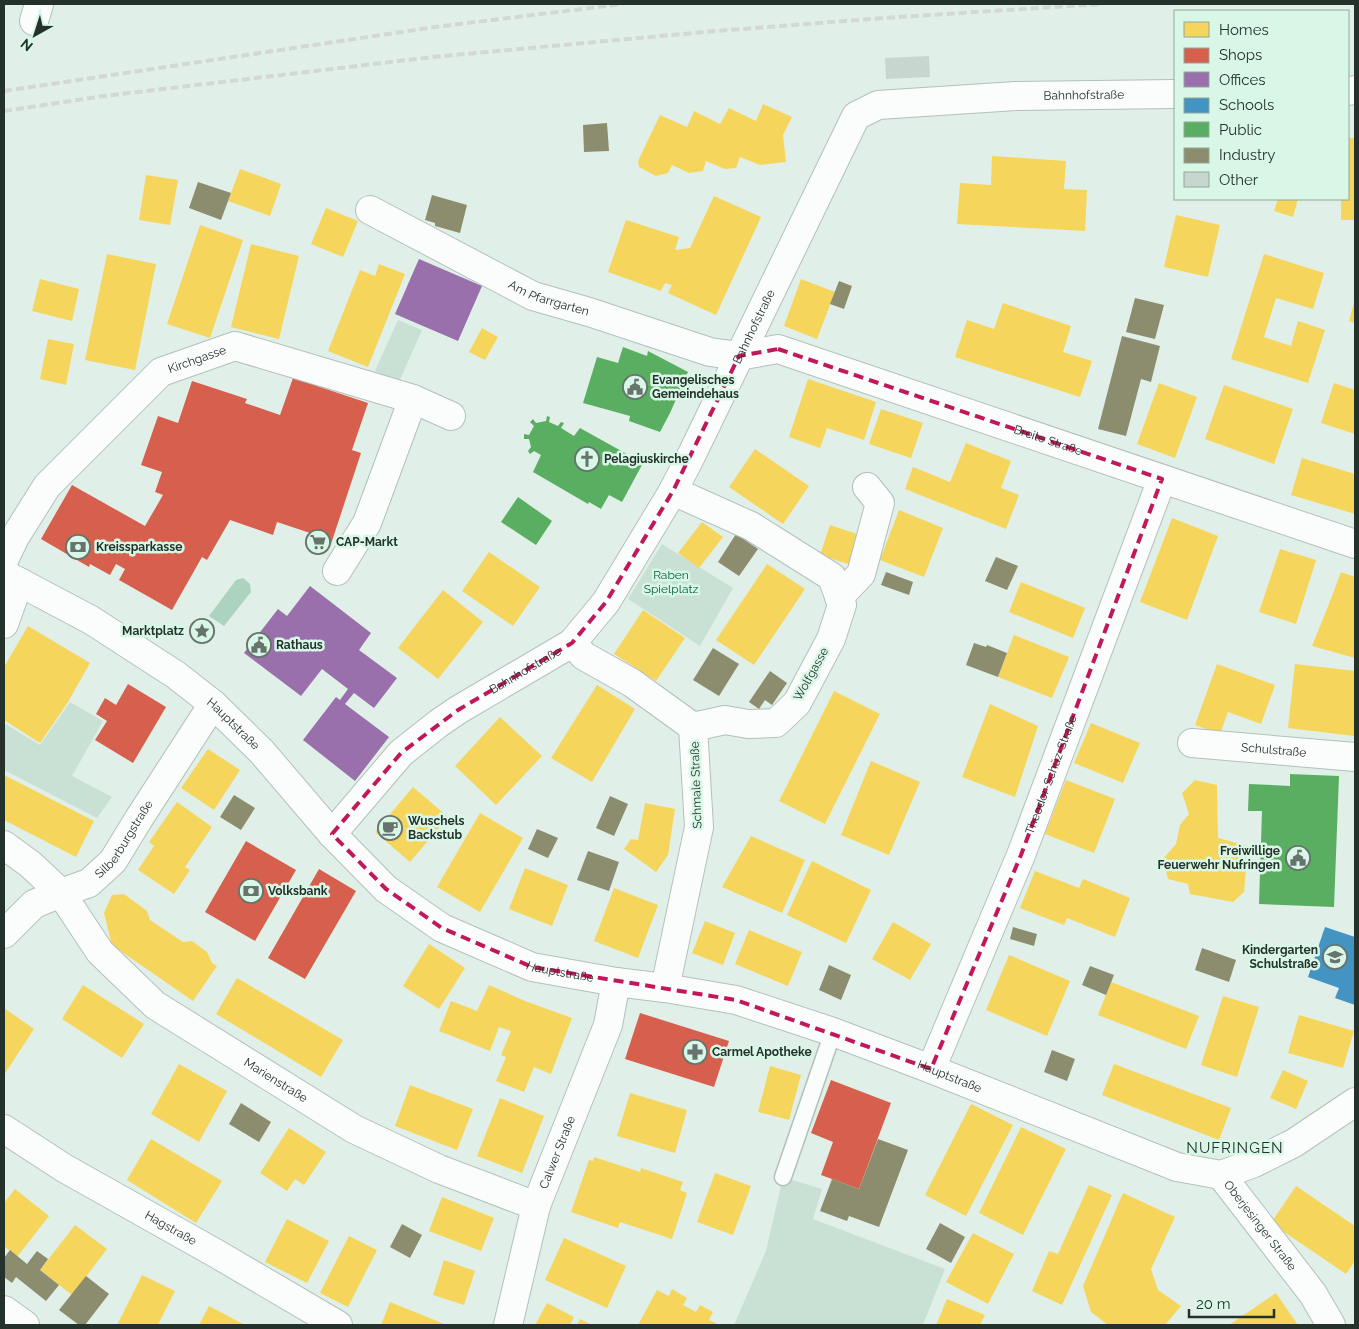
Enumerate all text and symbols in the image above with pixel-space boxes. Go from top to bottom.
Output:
north arrow [10,10,60,60]
legend [1174,10,1349,200]
text: Homes [1219,21,1269,39]
text: N [18,36,36,55]
text: Shops [1219,46,1262,64]
text: Offices [1219,71,1266,89]
street label: Bahnhofstraße [1043,88,1124,103]
text: Schools [1219,96,1274,114]
text: Public [1219,121,1262,139]
text: Industry [1219,146,1275,164]
text: Other [1219,171,1259,189]
street label: Am Pfarrgarten [506,277,591,319]
street label: Bahnhofstraße [730,287,778,366]
street label: Kirchgasse [166,343,228,376]
place label: Evangelisches Gemeindehaus [652,373,739,401]
public building icon: Evangelisches Gemeindehaus [622,374,648,400]
street label: Breite Straße [1012,422,1084,458]
church icon: Pelagiuskirche [574,446,600,472]
place label: Pelagiuskirche [604,452,689,466]
supermarket icon: CAP-Markt [305,529,331,555]
bank icon: Kreissparkasse [65,534,91,560]
place label: CAP-Markt [336,535,398,549]
place label: Kreissparkasse [96,540,182,554]
park label: Raben Spielplatz [644,568,698,596]
place icon: Marktplatz [189,618,215,644]
place label: Marktplatz [122,624,184,638]
public building icon: Rathaus [246,632,272,658]
place label: Rathaus [276,638,323,652]
street label: Bahnhofstraße [487,644,564,697]
street label: Wolfgasse [791,645,831,703]
street label: Hauptstraße [204,695,262,753]
street label: Theodor-Schüz-Straße [1022,713,1080,836]
street label: Schulstraße [1240,740,1307,760]
street label: Schmale Straße [687,741,705,829]
street label: Silberburgstraße [92,798,156,881]
place label: Wuschels Backstub [408,814,464,842]
cafe icon: Wuschels Backstub [377,815,403,841]
place label: Freiwillige Feuerwehr Nufringen [1157,844,1280,872]
public building icon: Freiwillige Feuerwehr Nufringen [1285,845,1311,871]
bank icon: Volksbank [238,878,264,904]
place label: Volksbank [268,884,328,898]
place label: Kindergarten Schulstraße [1242,943,1318,971]
school or university icon: Kindergarten Schulstraße [1322,944,1348,970]
street label: Hauptstraße [524,958,595,985]
pharmacy icon: Carmel Apotheke [682,1039,708,1065]
place label: Carmel Apotheke [712,1045,812,1059]
street label: Marienstraße [241,1055,310,1105]
street label: Hauptstraße [915,1057,984,1095]
street label: Calwer Straße [537,1114,578,1191]
district label: NUFRINGEN [1186,1139,1284,1157]
street label: Oberjesinger Straße [1221,1178,1299,1273]
street label: Hagstraße [142,1208,199,1248]
scale bar [1189,1286,1274,1318]
text: 20 m [1196,1295,1231,1313]

